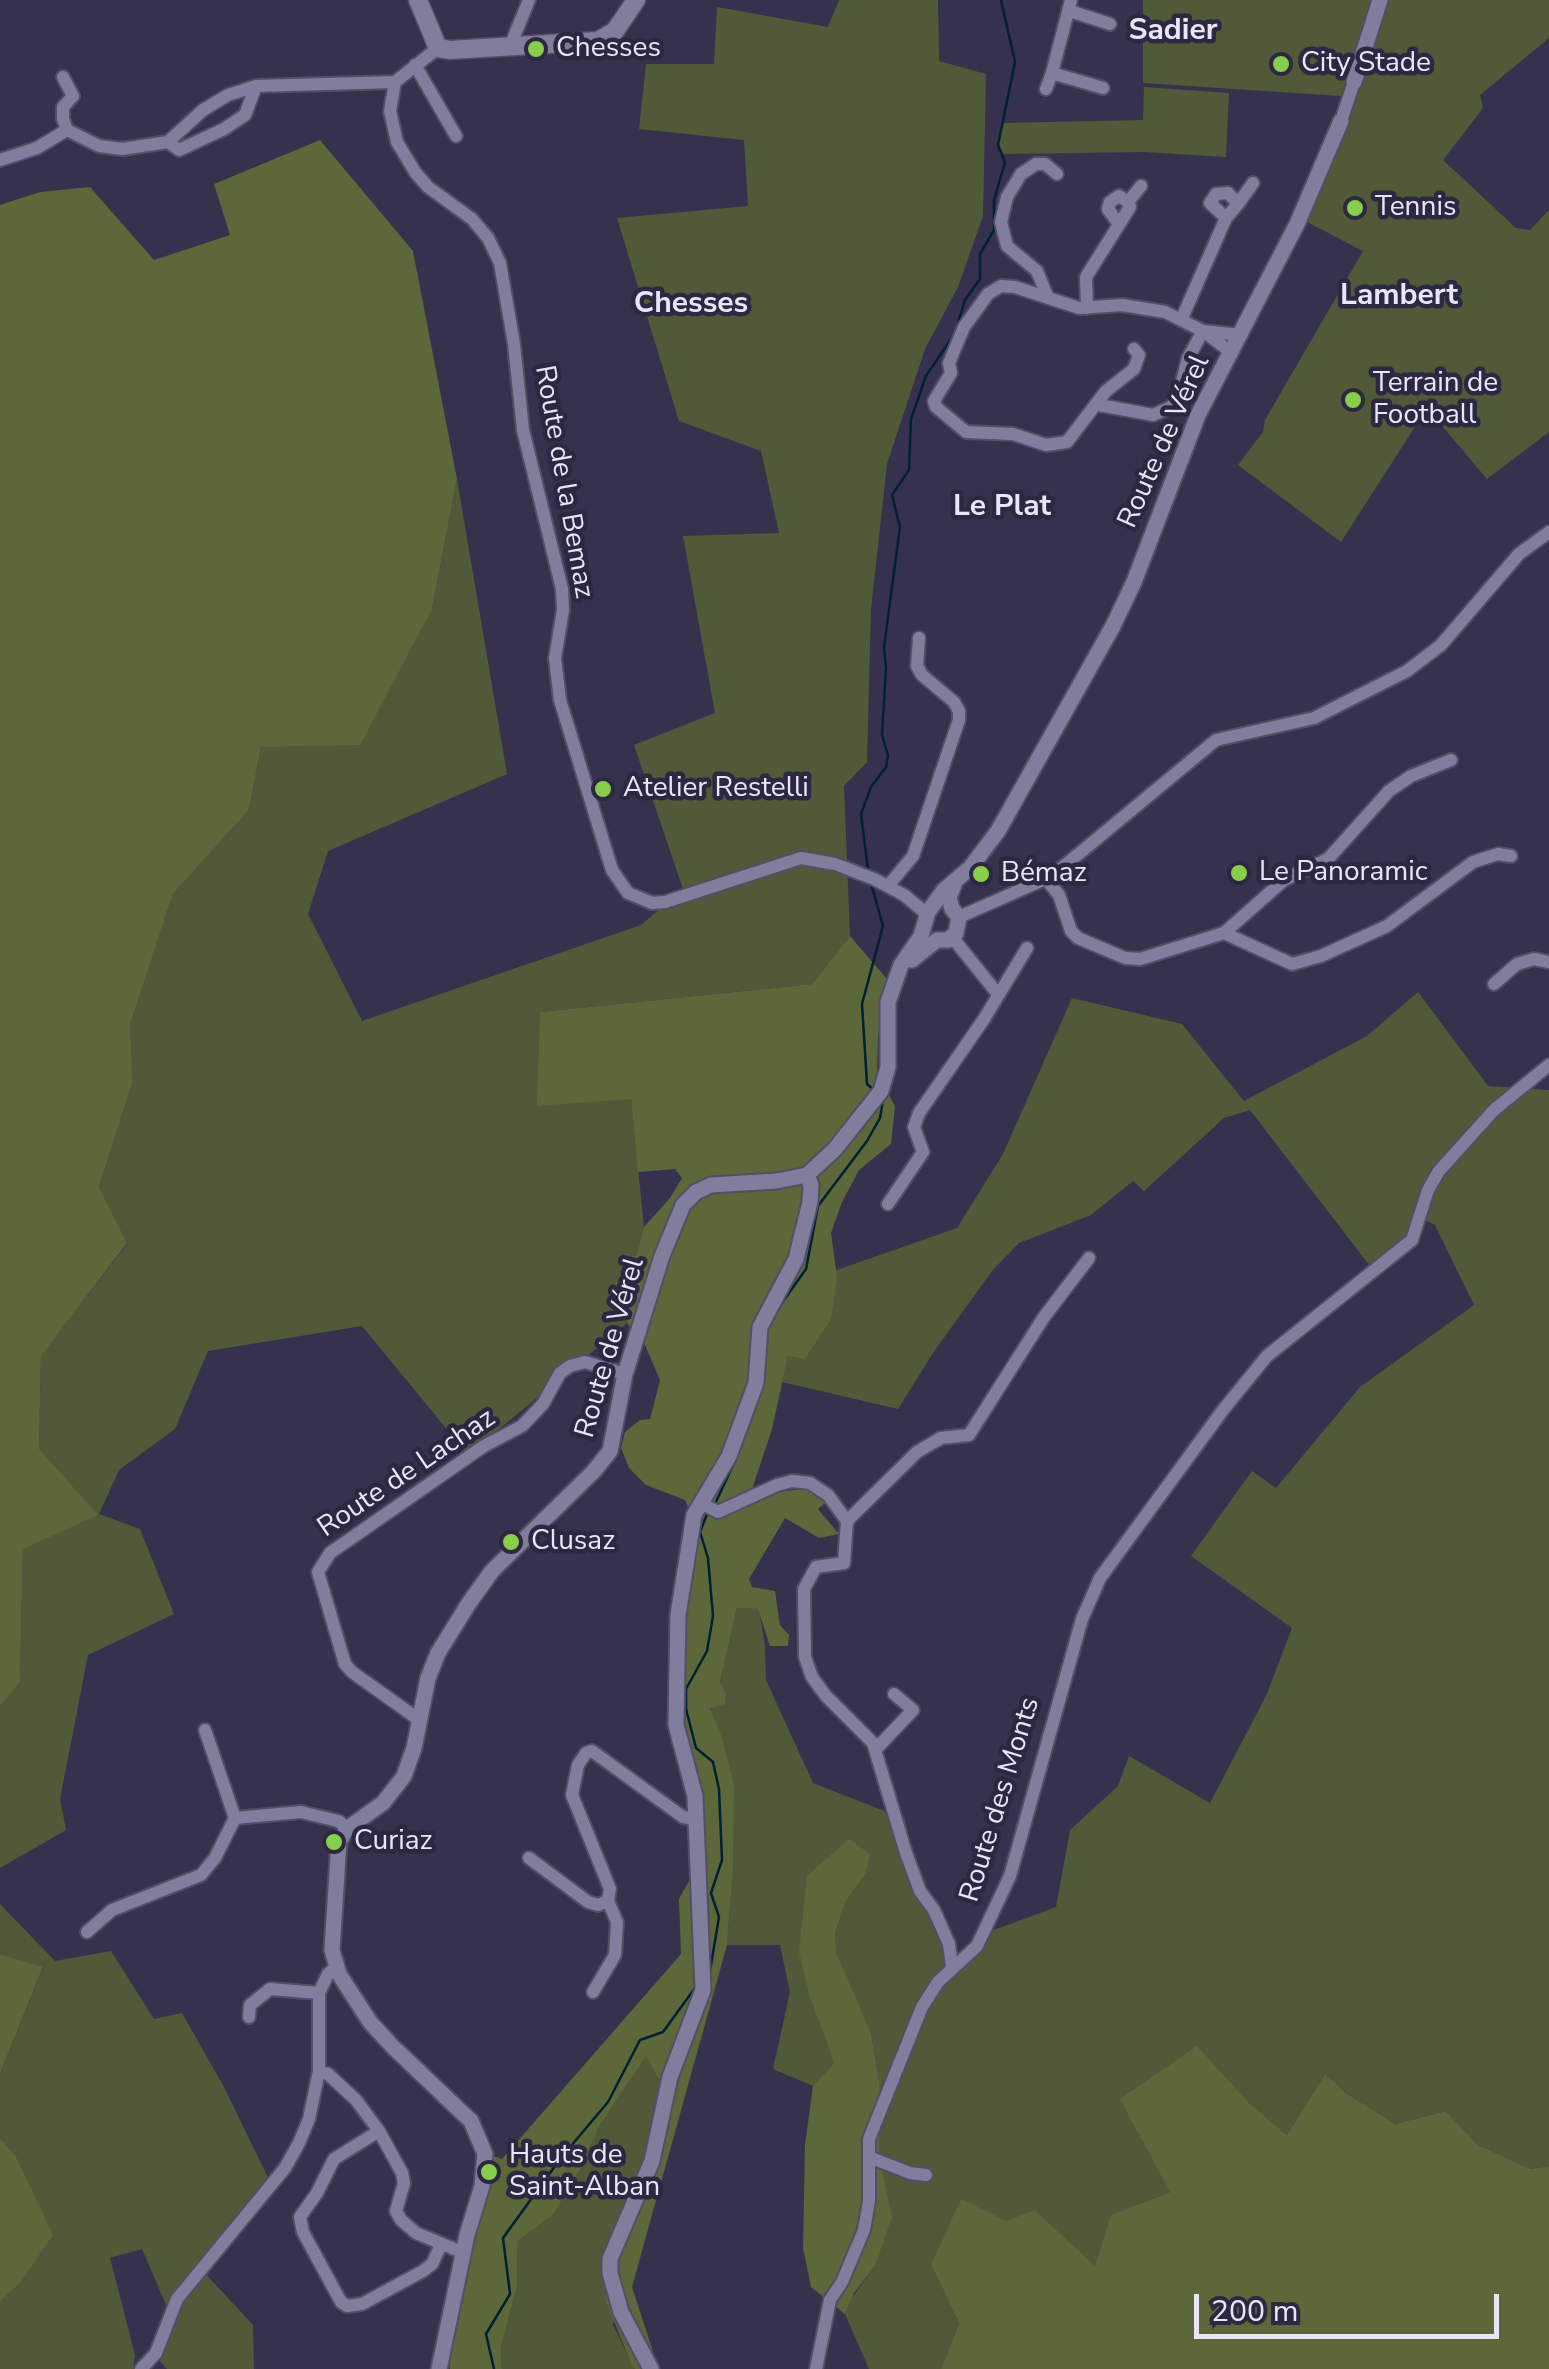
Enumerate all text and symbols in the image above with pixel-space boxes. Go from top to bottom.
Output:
district label: Sadier [1128,14,1218,50]
place label: Chesses [556,32,661,66]
marker: Chesses [525,38,547,60]
place label: City Stade [1301,47,1431,81]
marker: City Stade [1270,53,1292,75]
place label: Tennis [1375,191,1456,225]
marker: Tennis [1344,197,1366,219]
district label: Lambert [1340,279,1458,315]
district label: Chesses [634,287,748,323]
street label: Route de Vérel [1112,350,1218,534]
street label: Route de la Bemaz [526,363,600,601]
place label: Terrain de Football [1373,367,1498,433]
marker: Terrain de Football [1342,389,1364,411]
district label: Le Plat [953,490,1051,526]
place label: Atelier Restelli [623,772,809,806]
marker: Atelier Restelli [592,778,614,800]
place label: Le Panoramic [1259,856,1428,890]
place label: Bémaz [1001,857,1087,891]
marker: Le Panoramic [1228,862,1250,884]
marker: Bémaz [970,863,992,885]
street label: Route de Vérel [569,1254,653,1442]
street label: Route de Lachaz [312,1402,502,1546]
place label: Clusaz [531,1525,615,1559]
marker: Clusaz [500,1531,522,1553]
street label: Route des Monts [954,1694,1048,1906]
place label: Curiaz [354,1825,433,1859]
marker: Curiaz [323,1831,345,1853]
place label: Hauts de Saint-Alban [509,2139,660,2205]
marker: Hauts de Saint-Alban [478,2161,500,2183]
scale bar [1199,2274,1504,2336]
text: 200 m [1211,2291,1298,2332]

